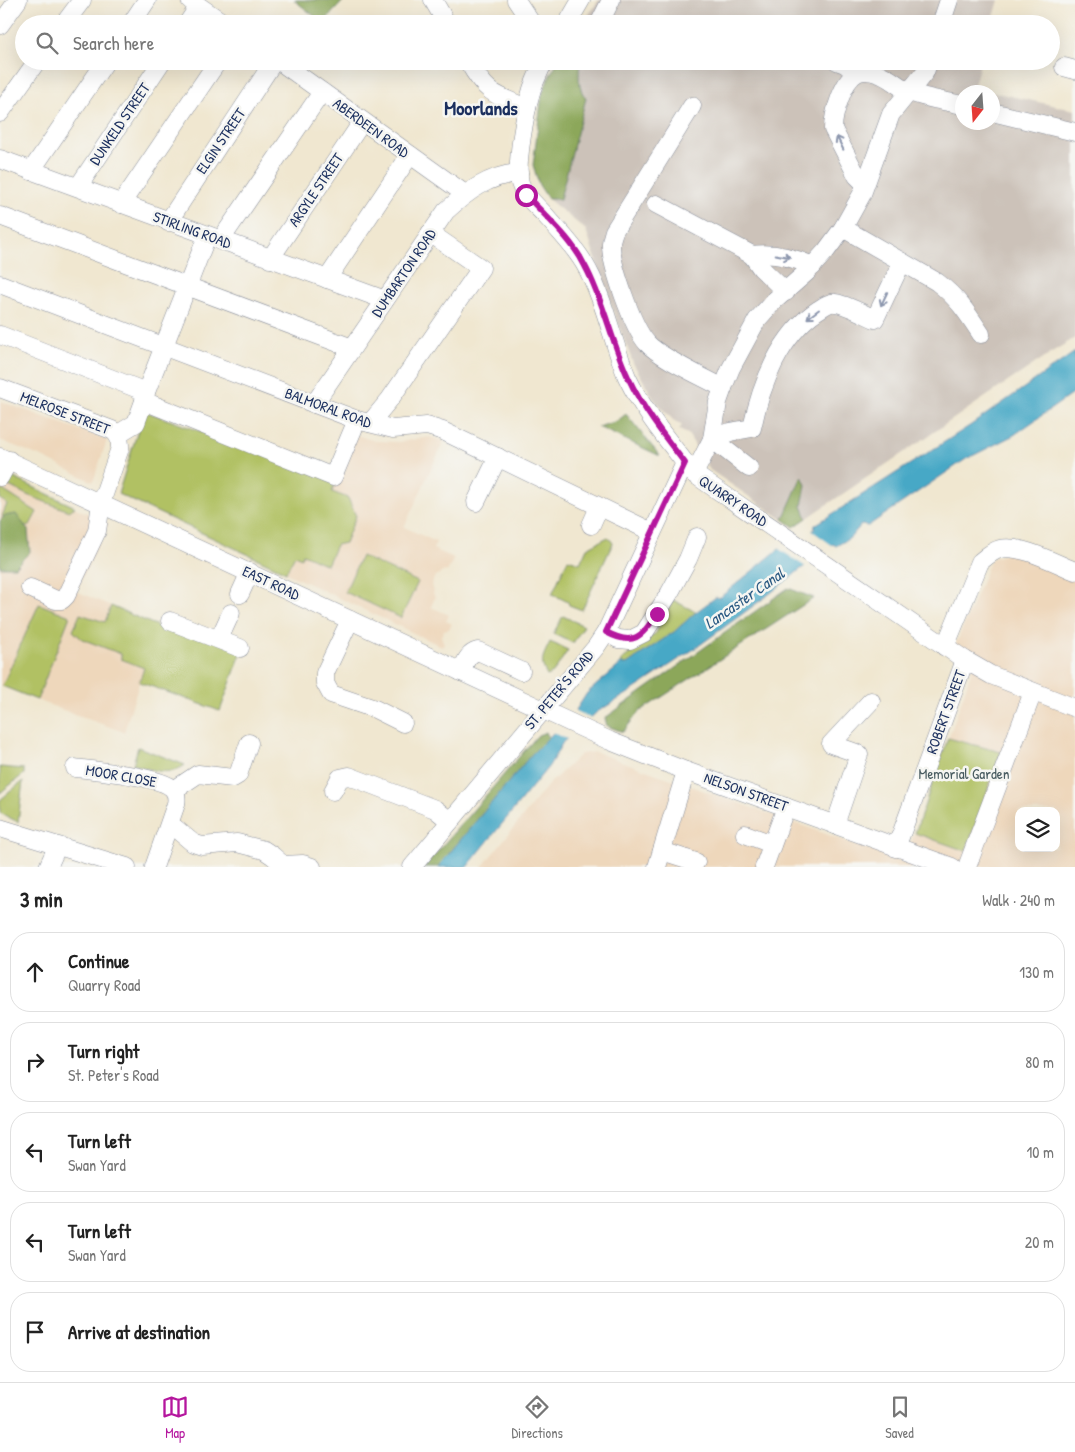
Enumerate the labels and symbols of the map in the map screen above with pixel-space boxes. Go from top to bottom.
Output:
street label: DUNKELD STREET [84,78,155,169]
north arrow [955,85,1000,130]
street label: ABERDEEN ROAD [329,93,414,163]
district label: Moorlands [444,94,518,121]
street label: ELGIN STREET [191,103,251,178]
one-way arrow [835,135,845,150]
street label: ARGYLE STREET [283,148,348,231]
route start [515,184,538,207]
street label: STIRLING ROAD [150,206,235,254]
street label: DUMBARTON ROAD [366,224,441,321]
one-way arrow [775,252,791,261]
one-way arrow [878,291,888,306]
one-way arrow [806,309,820,319]
street label: BALMORAL ROAD [282,382,375,433]
street label: MELROSE STREET [17,386,114,440]
street label: QUARRY ROAD [695,470,772,532]
street label: EAST ROAD [239,560,304,605]
water label: Lancaster Canal [700,562,789,634]
route end [646,603,669,626]
street label: ST. PETER'S ROAD [519,645,598,734]
street label: ROBERT STREET [921,666,971,757]
street label: MOOR CLOSE [84,759,158,792]
park label: Memorial Garden [918,763,1010,784]
street label: NELSON STREET [701,767,792,817]

